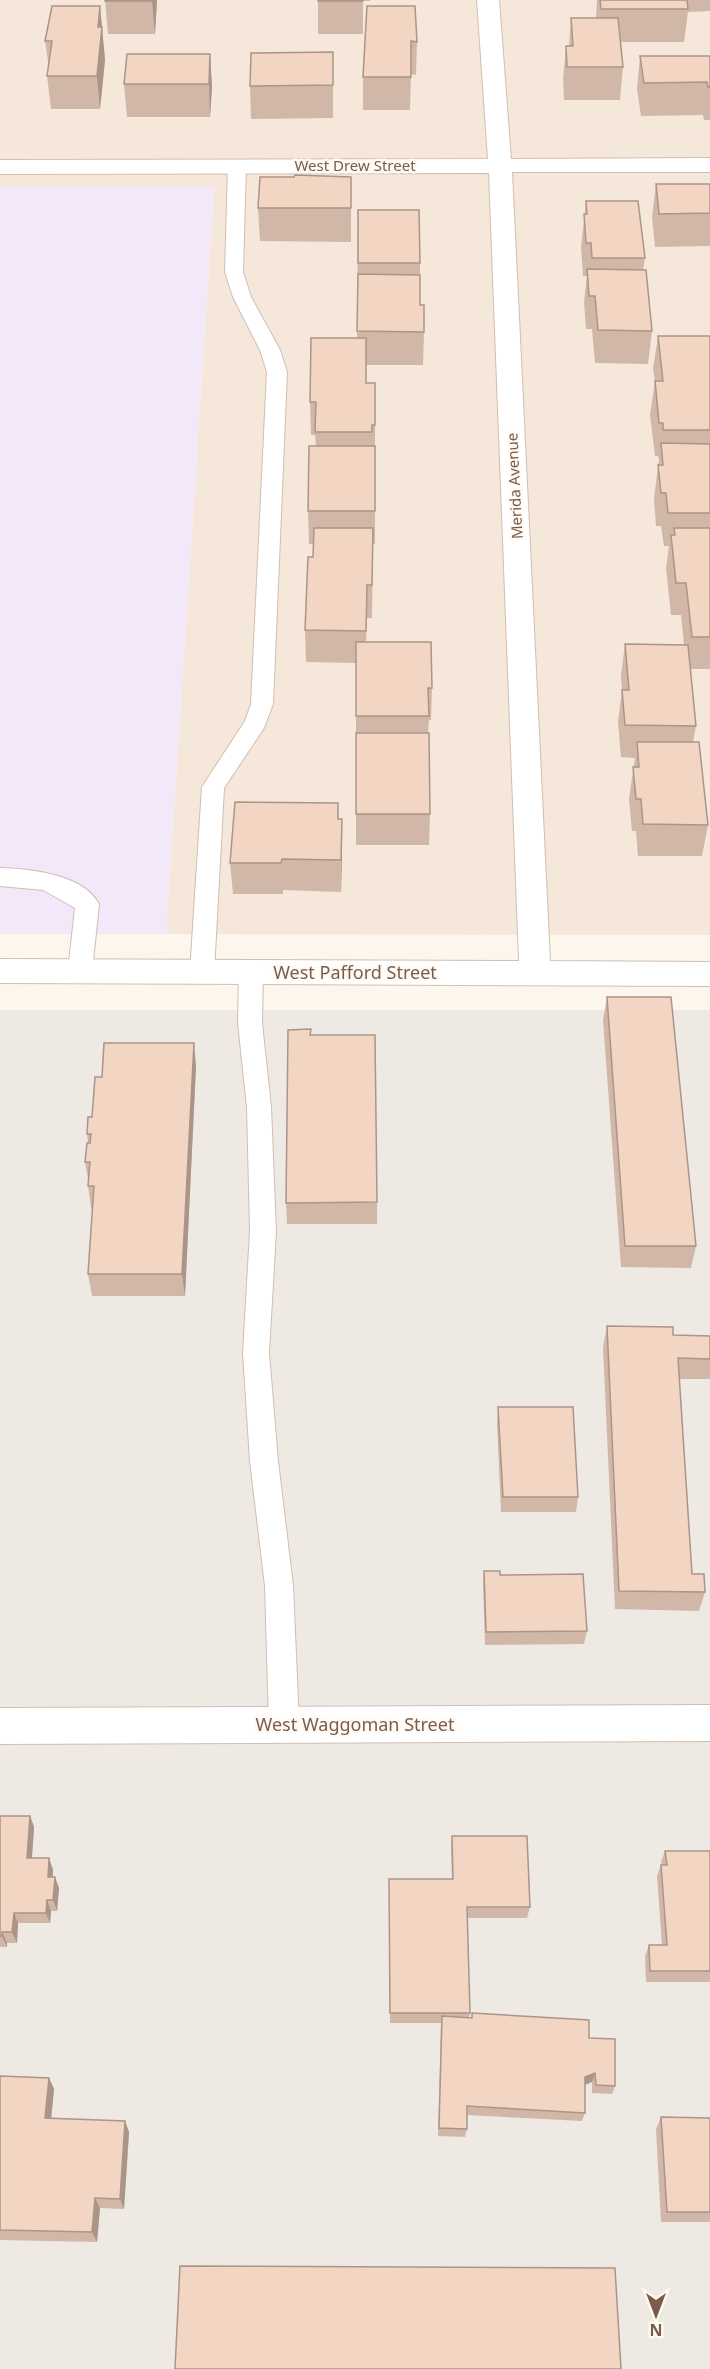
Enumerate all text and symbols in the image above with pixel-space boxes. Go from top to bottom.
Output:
street label: West Drew Street [294,155,416,175]
street label: Merida Avenue [501,432,527,540]
street label: West Pafford Street [273,960,437,984]
street label: West Waggoman Street [256,1712,455,1736]
north arrow [626,2285,686,2345]
text: N [649,2319,663,2341]

